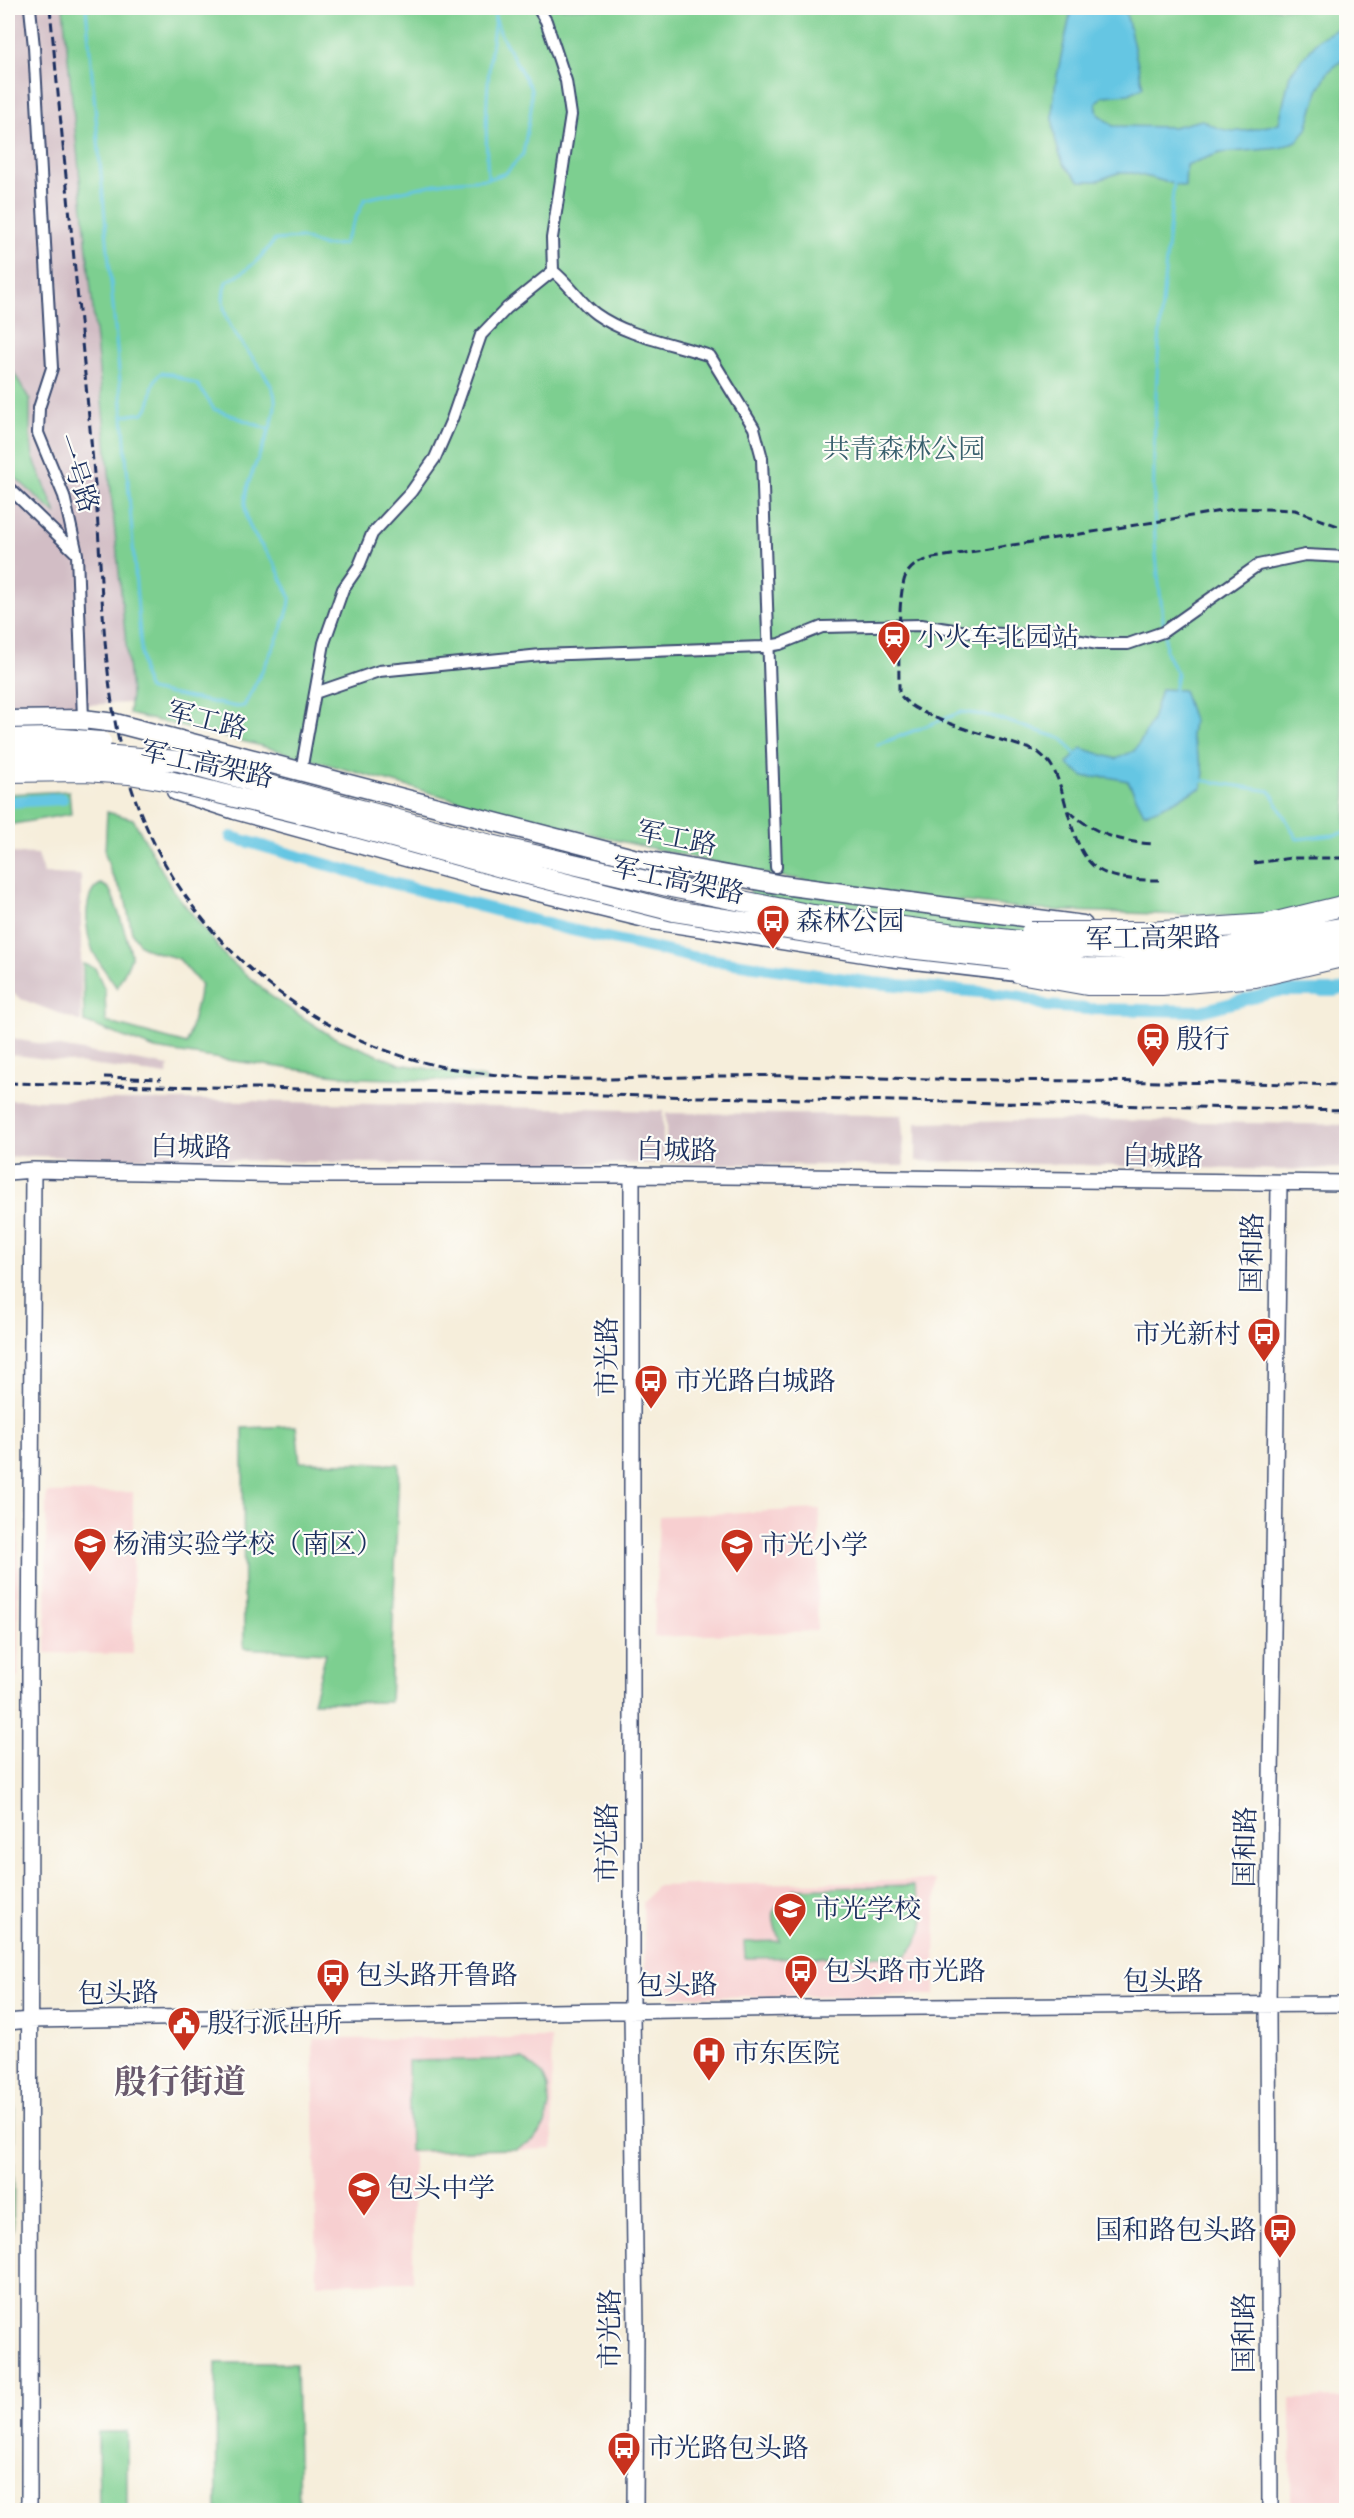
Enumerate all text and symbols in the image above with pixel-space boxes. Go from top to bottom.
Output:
street label: 一号路 [48,429,107,517]
park label: 共青森林公园 [823,431,985,466]
station icon: 小火车北园站 [876,619,912,666]
place label: 小火车北园站 [917,619,1079,654]
street label: 军工路 [164,693,251,746]
street label: 军工高架路 [137,732,277,795]
street label: 军工路 [634,813,720,862]
street label: 军工高架路 [608,848,748,911]
bus stop icon: 森林公园 [755,903,791,950]
place label: 森林公园 [796,903,904,938]
street label: 军工高架路 [1085,919,1221,956]
station icon: 殷行 [1135,1021,1171,1068]
place label: 殷行 [1176,1021,1230,1056]
street label: 白城路 [150,1128,232,1165]
street label: 白城路 [636,1131,718,1168]
street label: 白城路 [1122,1137,1204,1174]
street label: 国和路 [1233,1212,1270,1294]
place label: 市光新村 [1133,1316,1241,1351]
bus stop icon: 市光新村 [1246,1316,1282,1363]
street label: 市光路 [589,1317,624,1398]
bus stop icon: 市光路白城路 [633,1363,669,1410]
place label: 市光路白城路 [674,1363,836,1398]
school or university icon: 杨浦实验学校（南区） [72,1526,108,1573]
place label: 杨浦实验学校（南区） [113,1526,383,1561]
school or university icon: 市光小学 [719,1527,755,1574]
place label: 市光小学 [760,1527,868,1562]
street label: 市光路 [589,1803,624,1884]
street label: 国和路 [1226,1806,1263,1888]
school or university icon: 市光学校 [772,1891,808,1938]
place label: 市光学校 [813,1891,921,1926]
bus stop icon: 包头路市光路 [783,1953,819,2000]
place label: 包头路市光路 [824,1953,986,1988]
bus stop icon: 包头路开鲁路 [315,1957,351,2004]
place label: 包头路开鲁路 [356,1957,518,1992]
street label: 包头路 [1123,1963,1204,1998]
street label: 包头路 [636,1966,718,2003]
street label: 包头路 [77,1974,159,2011]
public building icon: 殷行派出所 [166,2005,202,2052]
place label: 殷行派出所 [207,2005,342,2040]
hospital icon: 市东医院 [691,2035,727,2082]
place label: 市东医院 [732,2035,840,2070]
district label: 殷行街道 [114,2060,246,2103]
school or university icon: 包头中学 [346,2170,382,2217]
place label: 包头中学 [387,2170,495,2205]
place label: 国和路包头路 [1095,2212,1257,2247]
bus stop icon: 国和路包头路 [1262,2212,1298,2259]
street label: 市光路 [592,2289,627,2370]
street label: 国和路 [1226,2293,1261,2374]
bus stop icon: 市光路包头路 [606,2430,642,2477]
place label: 市光路包头路 [647,2430,809,2465]

